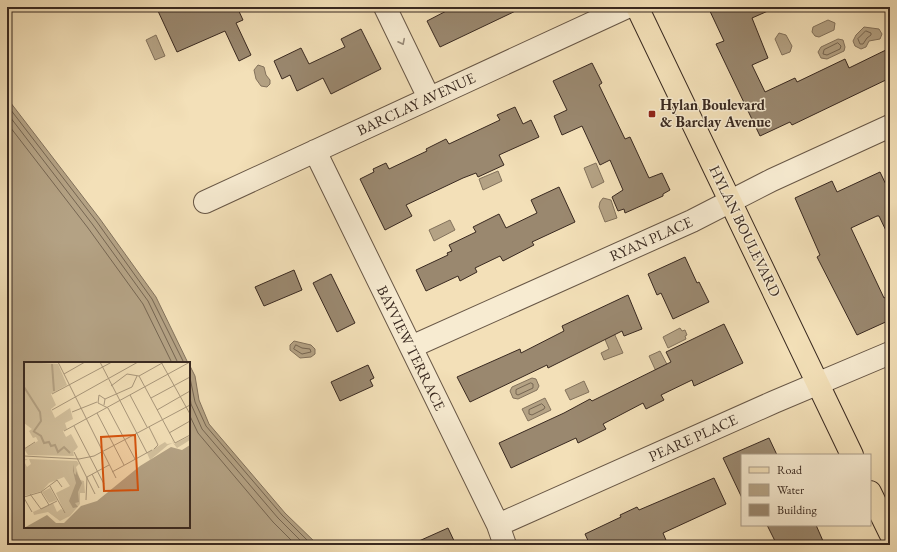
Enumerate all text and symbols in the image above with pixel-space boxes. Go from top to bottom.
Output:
one-way arrow [397,38,405,45]
street label: BARCLAY AVENUE [354,68,478,139]
place label: Hylan Boulevard & Barclay Avenue [660,95,771,131]
marker: Hylan Boulevard & Barclay Avenue [647,109,657,119]
street label: HYLAN BOULEVARD [705,162,786,300]
street label: RYAN PLACE [606,212,696,265]
street label: BAYVIEW TERRACE [373,282,450,414]
inset map [24,362,190,528]
street label: PEARE PLACE [645,409,741,466]
legend [741,454,871,526]
text: Road [777,462,803,478]
text: Water [777,482,804,498]
text: Building [777,502,818,518]

